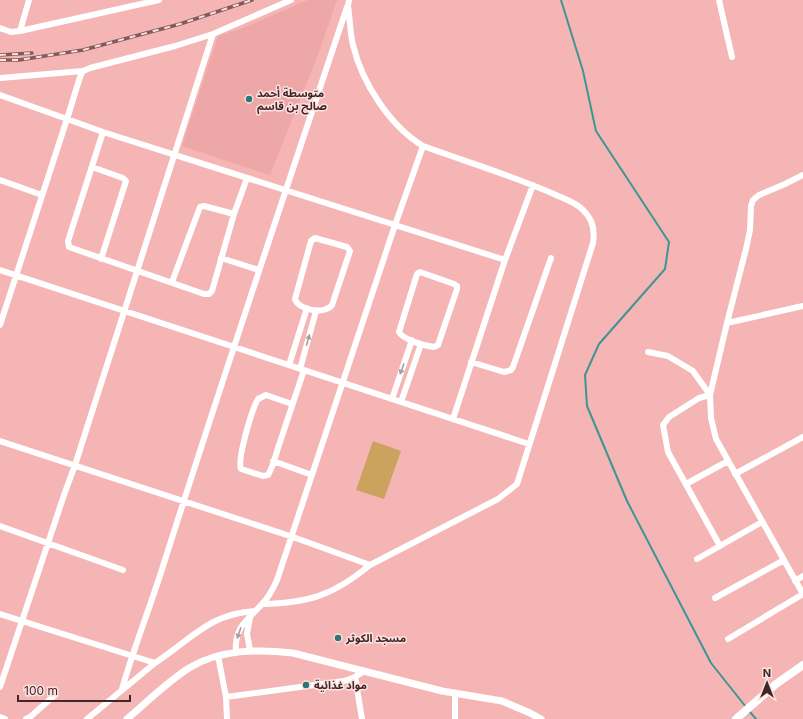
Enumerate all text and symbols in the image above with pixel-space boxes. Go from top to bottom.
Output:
place label: متوسطة أحمد صالح بن قاسم [257,86,327,115]
marker: متوسطة أحمد صالح بن قاسم [244,94,254,104]
one-way arrow [305,334,311,346]
one-way arrow [399,364,405,376]
one-way arrow [235,627,241,639]
place label: مسجد الكوثر [345,631,406,645]
marker: مسجد الكوثر [333,633,343,643]
north arrow [747,663,787,703]
text: N [763,666,771,680]
scale bar [18,677,130,703]
place label: مواد غذائية [314,678,367,692]
marker: مواد غذائية [301,680,311,690]
text: 100 m [24,683,58,698]

